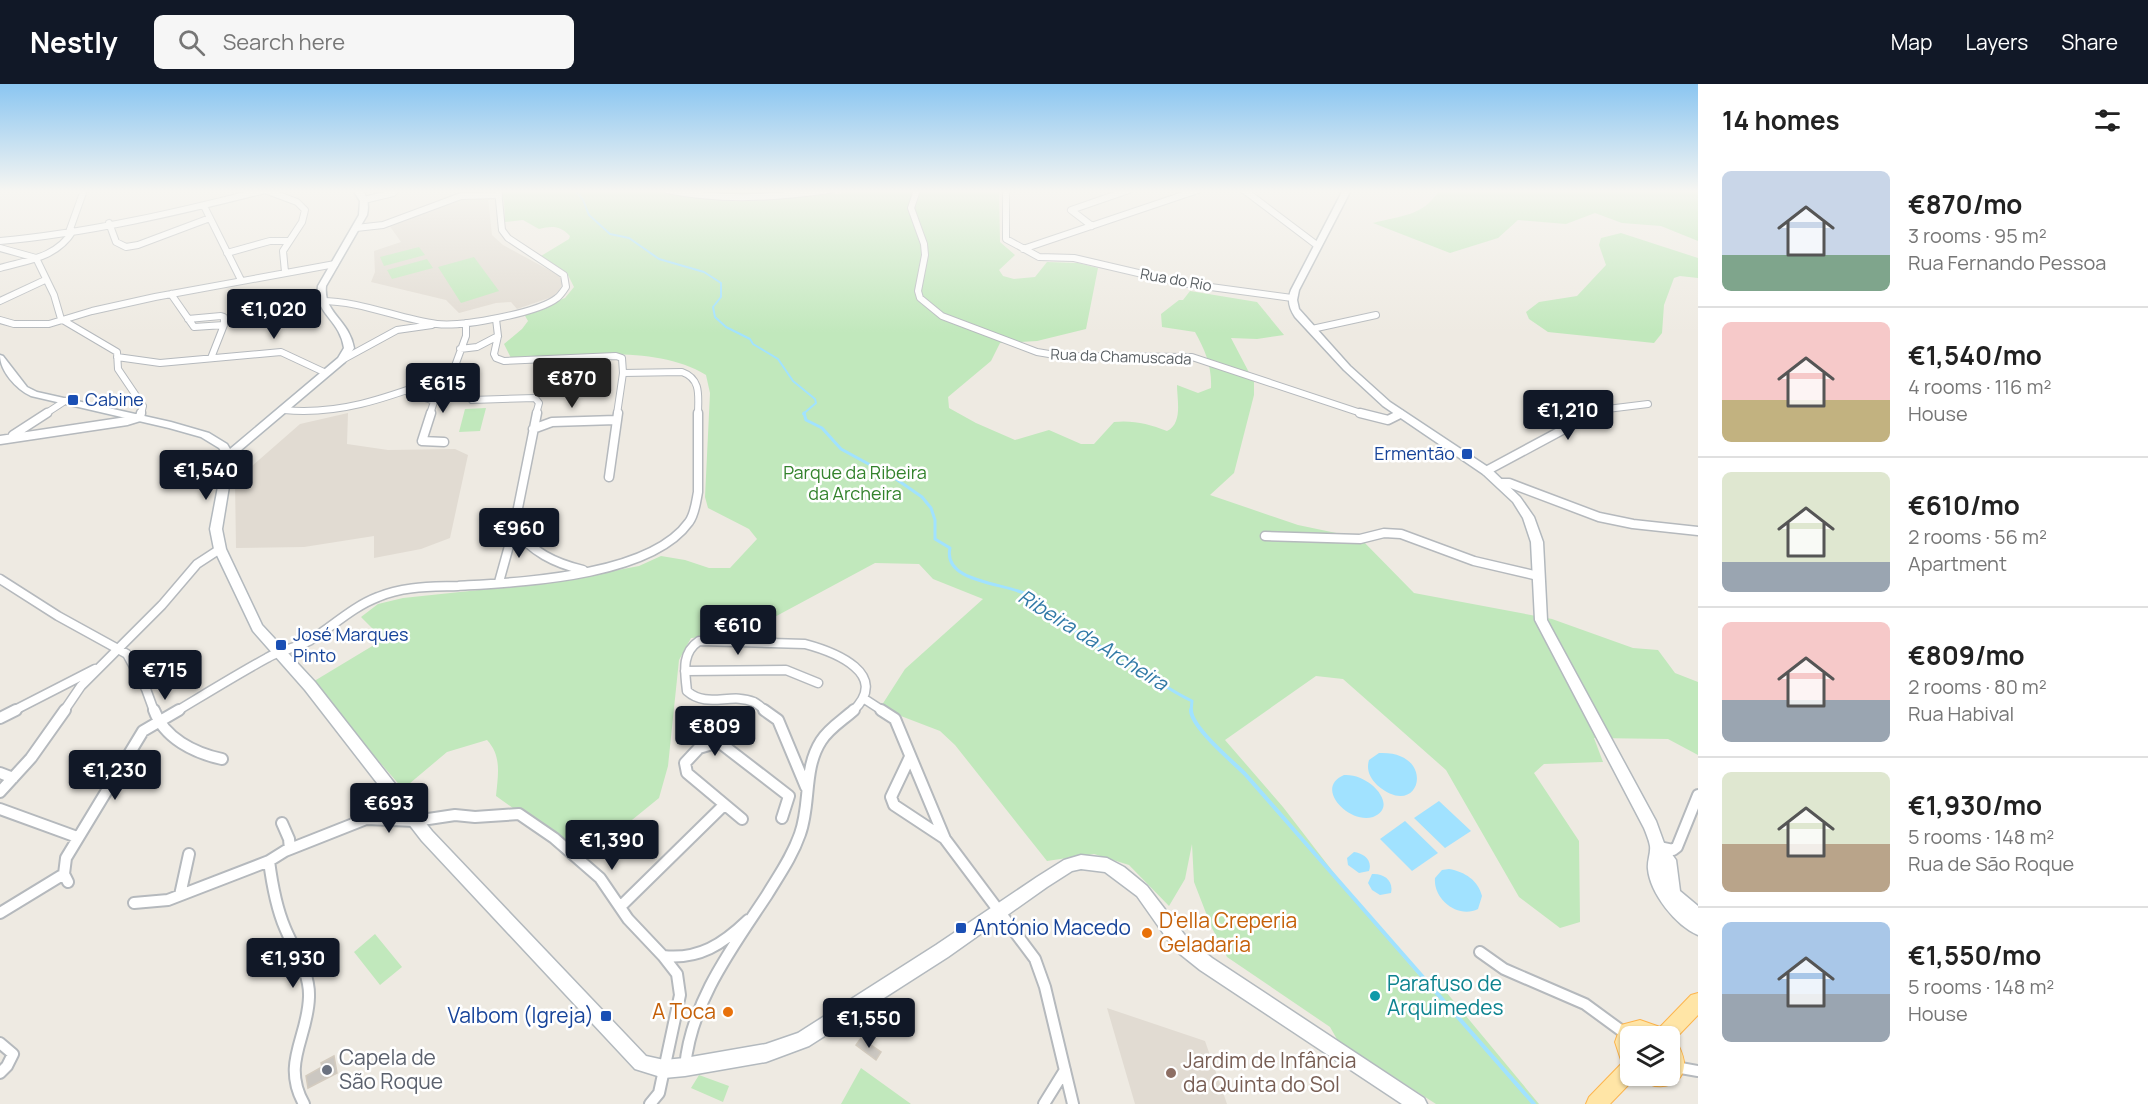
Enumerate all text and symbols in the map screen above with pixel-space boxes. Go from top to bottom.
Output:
search box [154,15,574,69]
text: Nestly [30,23,118,61]
icon: search [175,26,208,59]
text: Search here [223,27,345,57]
text: Map [1891,28,1932,56]
text: Layers [1965,28,2028,56]
text: Share [2061,28,2118,56]
text: 14 homes [1722,102,1840,138]
icon: filters [2091,104,2124,137]
text: €870/mo [1908,186,2022,222]
icon: home [1770,195,1842,267]
text: 3 rooms · 95 m² [1908,222,2047,249]
text: Rua Fernando Pessoa [1908,249,2106,276]
street label: Rua do Rio [1139,263,1214,296]
pin: €1,020 [225,289,323,340]
text: €1,020 [241,295,307,322]
text: €1,540/mo [1908,337,2042,373]
street label: Rua da Chamuscada [1050,344,1192,369]
icon: home [1770,346,1842,418]
pin: €870 [536,358,608,409]
pin: €615 [407,363,479,414]
text: €870 [547,364,597,391]
text: €615 [420,369,466,396]
text: 4 rooms · 116 m² [1908,373,2051,400]
place label: Cabine [85,387,144,411]
pin: €1,210 [1519,390,1617,441]
marker: Cabine [66,393,80,407]
text: €1,210 [1537,396,1599,423]
text: House [1908,400,1968,427]
place label: Ermentão [1374,441,1455,465]
marker: Ermentão [1460,447,1474,461]
pin: €1,540 [157,450,255,501]
text: €1,540 [174,456,238,483]
park label: Parque da Ribeira da Archeira [783,460,927,505]
text: €610/mo [1908,487,2020,523]
icon: home [1770,496,1842,568]
pin: €960 [483,508,555,559]
text: €960 [493,514,545,541]
text: 2 rooms · 56 m² [1908,523,2047,550]
text: Apartment [1908,550,2007,577]
water label: Ribeira da Archeira [1013,583,1174,697]
pin: €610 [702,605,774,656]
text: €610 [714,611,762,638]
place label: José Marques Pinto [293,622,408,667]
text: €809/mo [1908,637,2025,673]
marker: José Marques Pinto [274,638,288,652]
icon: home [1770,646,1842,718]
pin: €715 [129,650,201,701]
text: €715 [143,656,187,683]
text: 2 rooms · 80 m² [1908,673,2047,700]
text: Rua Habival [1908,700,2014,727]
pin: €809 [679,706,751,757]
text: €809 [689,712,741,739]
pin: €1,230 [66,750,164,801]
text: €1,230 [83,756,147,783]
pin: €693 [353,783,425,834]
text: €1,930/mo [1908,787,2042,823]
text: €693 [364,789,414,816]
icon: home [1770,796,1842,868]
pin: €1,390 [563,820,661,871]
text: 5 rooms · 148 m² [1908,823,2054,850]
text: €1,390 [580,826,644,853]
text: Rua de São Roque [1908,850,2074,877]
place label: D'ella Creperia Geladaria [1159,906,1297,958]
place label: António Macedo [973,913,1131,941]
marker: António Macedo [954,921,968,935]
marker: D'ella Creperia Geladaria [1140,926,1154,940]
text: €1,550/mo [1908,937,2041,973]
pin: €1,930 [244,938,342,989]
text: €1,930 [261,944,325,971]
icon: home [1770,946,1842,1018]
place label: Parafuso de Arquimedes [1387,969,1503,1021]
text: 5 rooms · 148 m² [1908,973,2054,1000]
marker: Parafuso de Arquimedes [1368,989,1382,1003]
place label: A Toca [652,997,716,1025]
pin: €1,550 [820,998,918,1049]
text: House [1908,1000,1968,1027]
place label: Valbom (Igreja) [447,1001,594,1029]
text: €1,550 [837,1004,901,1031]
marker: A Toca [721,1005,735,1019]
marker: Valbom (Igreja) [599,1009,613,1023]
map controls [1620,1026,1680,1086]
button: layers [1620,1026,1680,1086]
place label: Capela de São Roque [339,1043,443,1095]
place label: Jardim de Infância da Quinta do Sol [1183,1046,1356,1098]
marker: Capela de São Roque [320,1063,334,1077]
marker: Jardim de Infância da Quinta do Sol [1164,1066,1178,1080]

